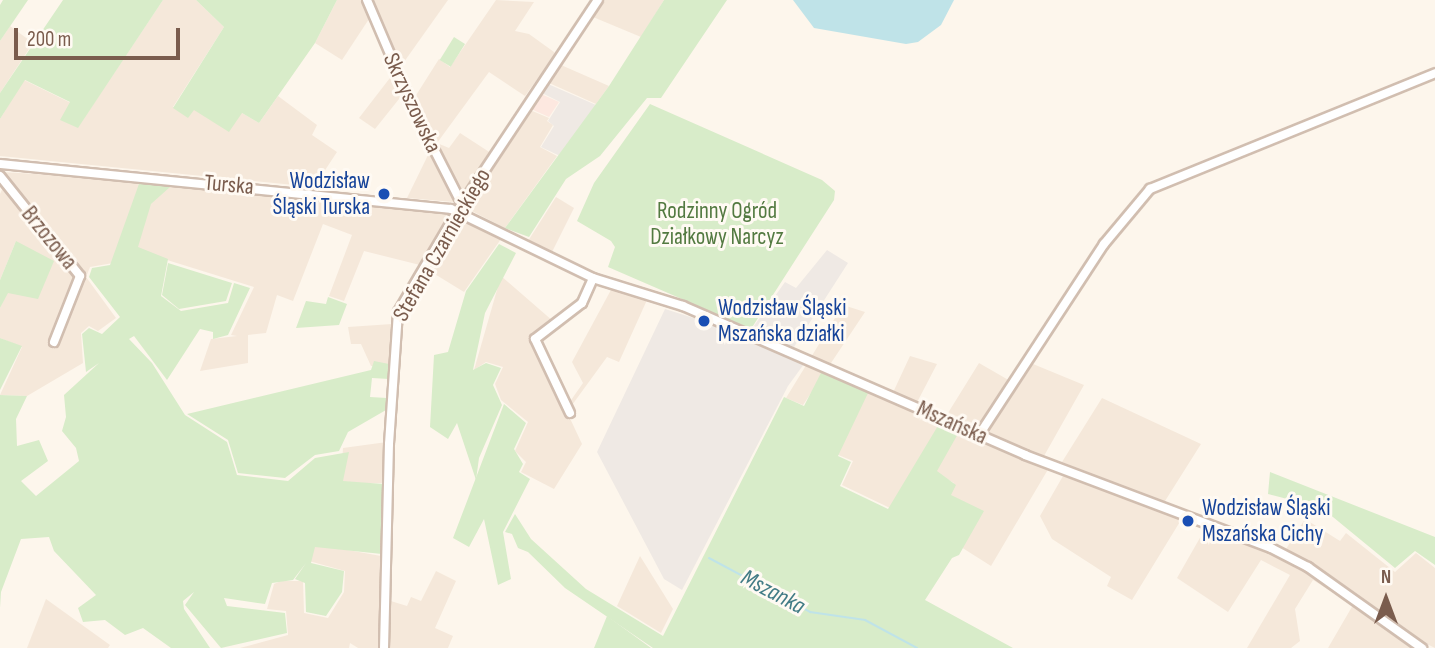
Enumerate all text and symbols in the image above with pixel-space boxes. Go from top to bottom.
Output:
scale bar [18,14,184,58]
text: 200 m [27,27,71,52]
street label: Skrzyszowska [377,49,447,157]
street label: Stefana Czarnieckiego [387,164,497,326]
place label: Wodzisław Śląski Turska [273,167,370,221]
street label: Turska [203,169,255,201]
marker: Wodzisław Śląski Turska [376,186,392,202]
park label: Rodzinny Ogród Działkowy Narcyz [650,197,784,251]
street label: Brzozowa [15,201,83,275]
place label: Wodzisław Śląski Mszańska działki [718,294,846,348]
marker: Wodzisław Śląski Mszańska działki [696,313,712,329]
street label: Mszańska [912,395,992,451]
place label: Wodzisław Śląski Mszańska Cichy [1202,494,1330,548]
marker: Wodzisław Śląski Mszańska Cichy [1180,513,1196,529]
water label: Mszanka [736,563,810,621]
north arrow [1351,564,1421,634]
text: N [1381,566,1391,589]

